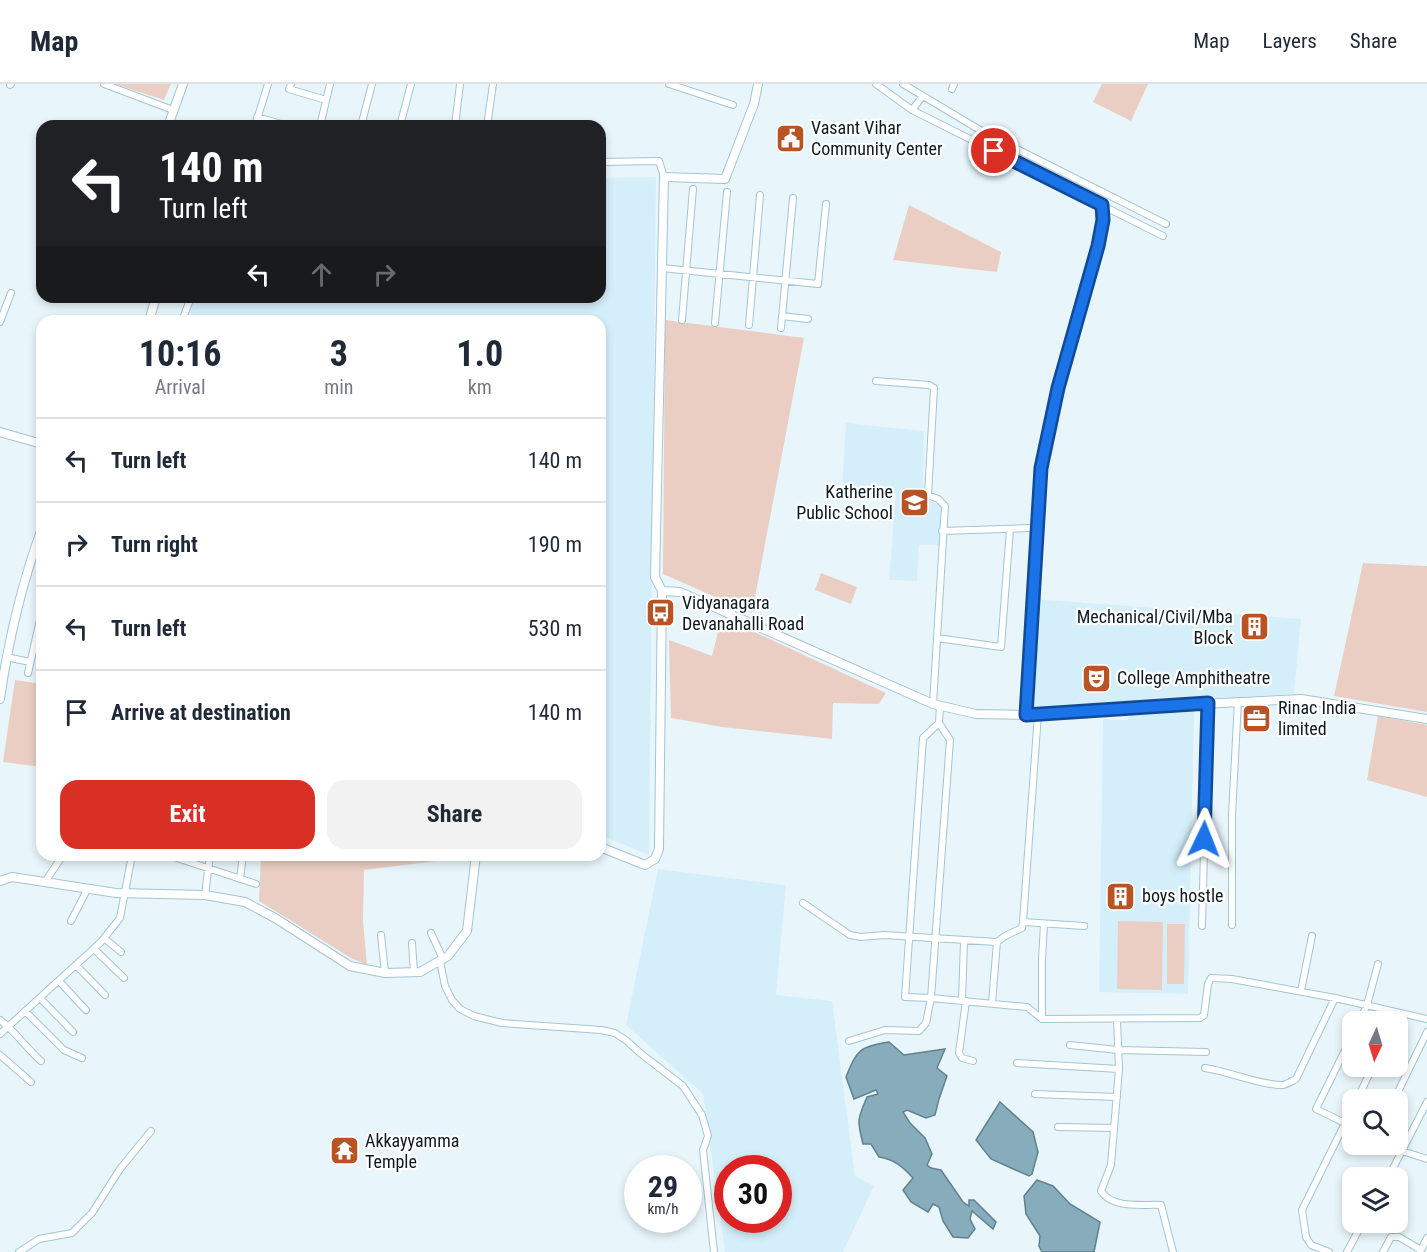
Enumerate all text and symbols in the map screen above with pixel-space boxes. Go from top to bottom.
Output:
text: Map [30,25,78,58]
text: Map [1193,29,1230,53]
text: Layers [1263,29,1317,53]
text: Share [1350,29,1397,53]
place label: Vasant Vihar Community Center [811,117,943,159]
public building icon: Vasant Vihar Community Center [774,122,806,154]
pin [968,125,1019,176]
icon: arrive [977,134,1010,167]
text: 140 m [159,143,264,192]
icon: left [60,144,138,222]
text: Turn left [159,193,248,225]
icon: left [242,258,275,291]
icon: ahead [305,258,338,291]
icon: right [368,258,401,291]
text: 10:16 [139,333,221,375]
text: 3 [330,333,348,375]
text: 1.0 [456,333,503,375]
text: Arrival [155,375,206,399]
text: min [324,375,354,399]
text: km [468,375,492,399]
icon: left [60,444,93,477]
text: Turn left [111,448,186,473]
text: 140 m [528,448,582,473]
place label: Katherine Public School [796,481,893,523]
school or university icon: Katherine Public School [898,486,930,518]
icon: right [60,528,93,561]
text: Turn right [111,532,198,557]
text: 190 m [528,532,582,557]
place label: Vidyanagara Devanahalli Road [682,592,804,634]
bus stop icon: Vidyanagara Devanahalli Road [645,597,677,629]
place label: Mechanical/Civil/Mba Block [1077,606,1233,648]
building icon: Mechanical/Civil/Mba Block [1238,611,1270,643]
icon: left [60,612,93,645]
text: Turn left [111,616,186,641]
text: 530 m [528,616,582,641]
theatre icon: College Amphitheatre [1080,662,1112,694]
place label: College Amphitheatre [1117,667,1270,688]
icon: arrive [60,696,93,729]
place label: Rinac India limited [1278,697,1356,739]
text: Arrive at destination [111,700,291,725]
text: 140 m [528,700,582,725]
office icon: Rinac India limited [1241,702,1273,734]
button: Exit [60,780,315,849]
button: Share [327,780,582,849]
position arrow [1172,807,1236,871]
building icon: boys hostle [1105,880,1137,912]
place label: boys hostle [1142,885,1223,906]
north arrow [1342,1011,1408,1077]
map controls [1342,1011,1408,1233]
button: search [1342,1089,1408,1155]
place label: Akkayyamma Temple [365,1130,459,1172]
temple icon: Akkayyamma Temple [328,1135,360,1167]
speed limit sign: 30 [714,1155,792,1233]
button: layers [1342,1167,1408,1233]
text: 29 [648,1169,678,1204]
text: km/h [648,1200,678,1218]

